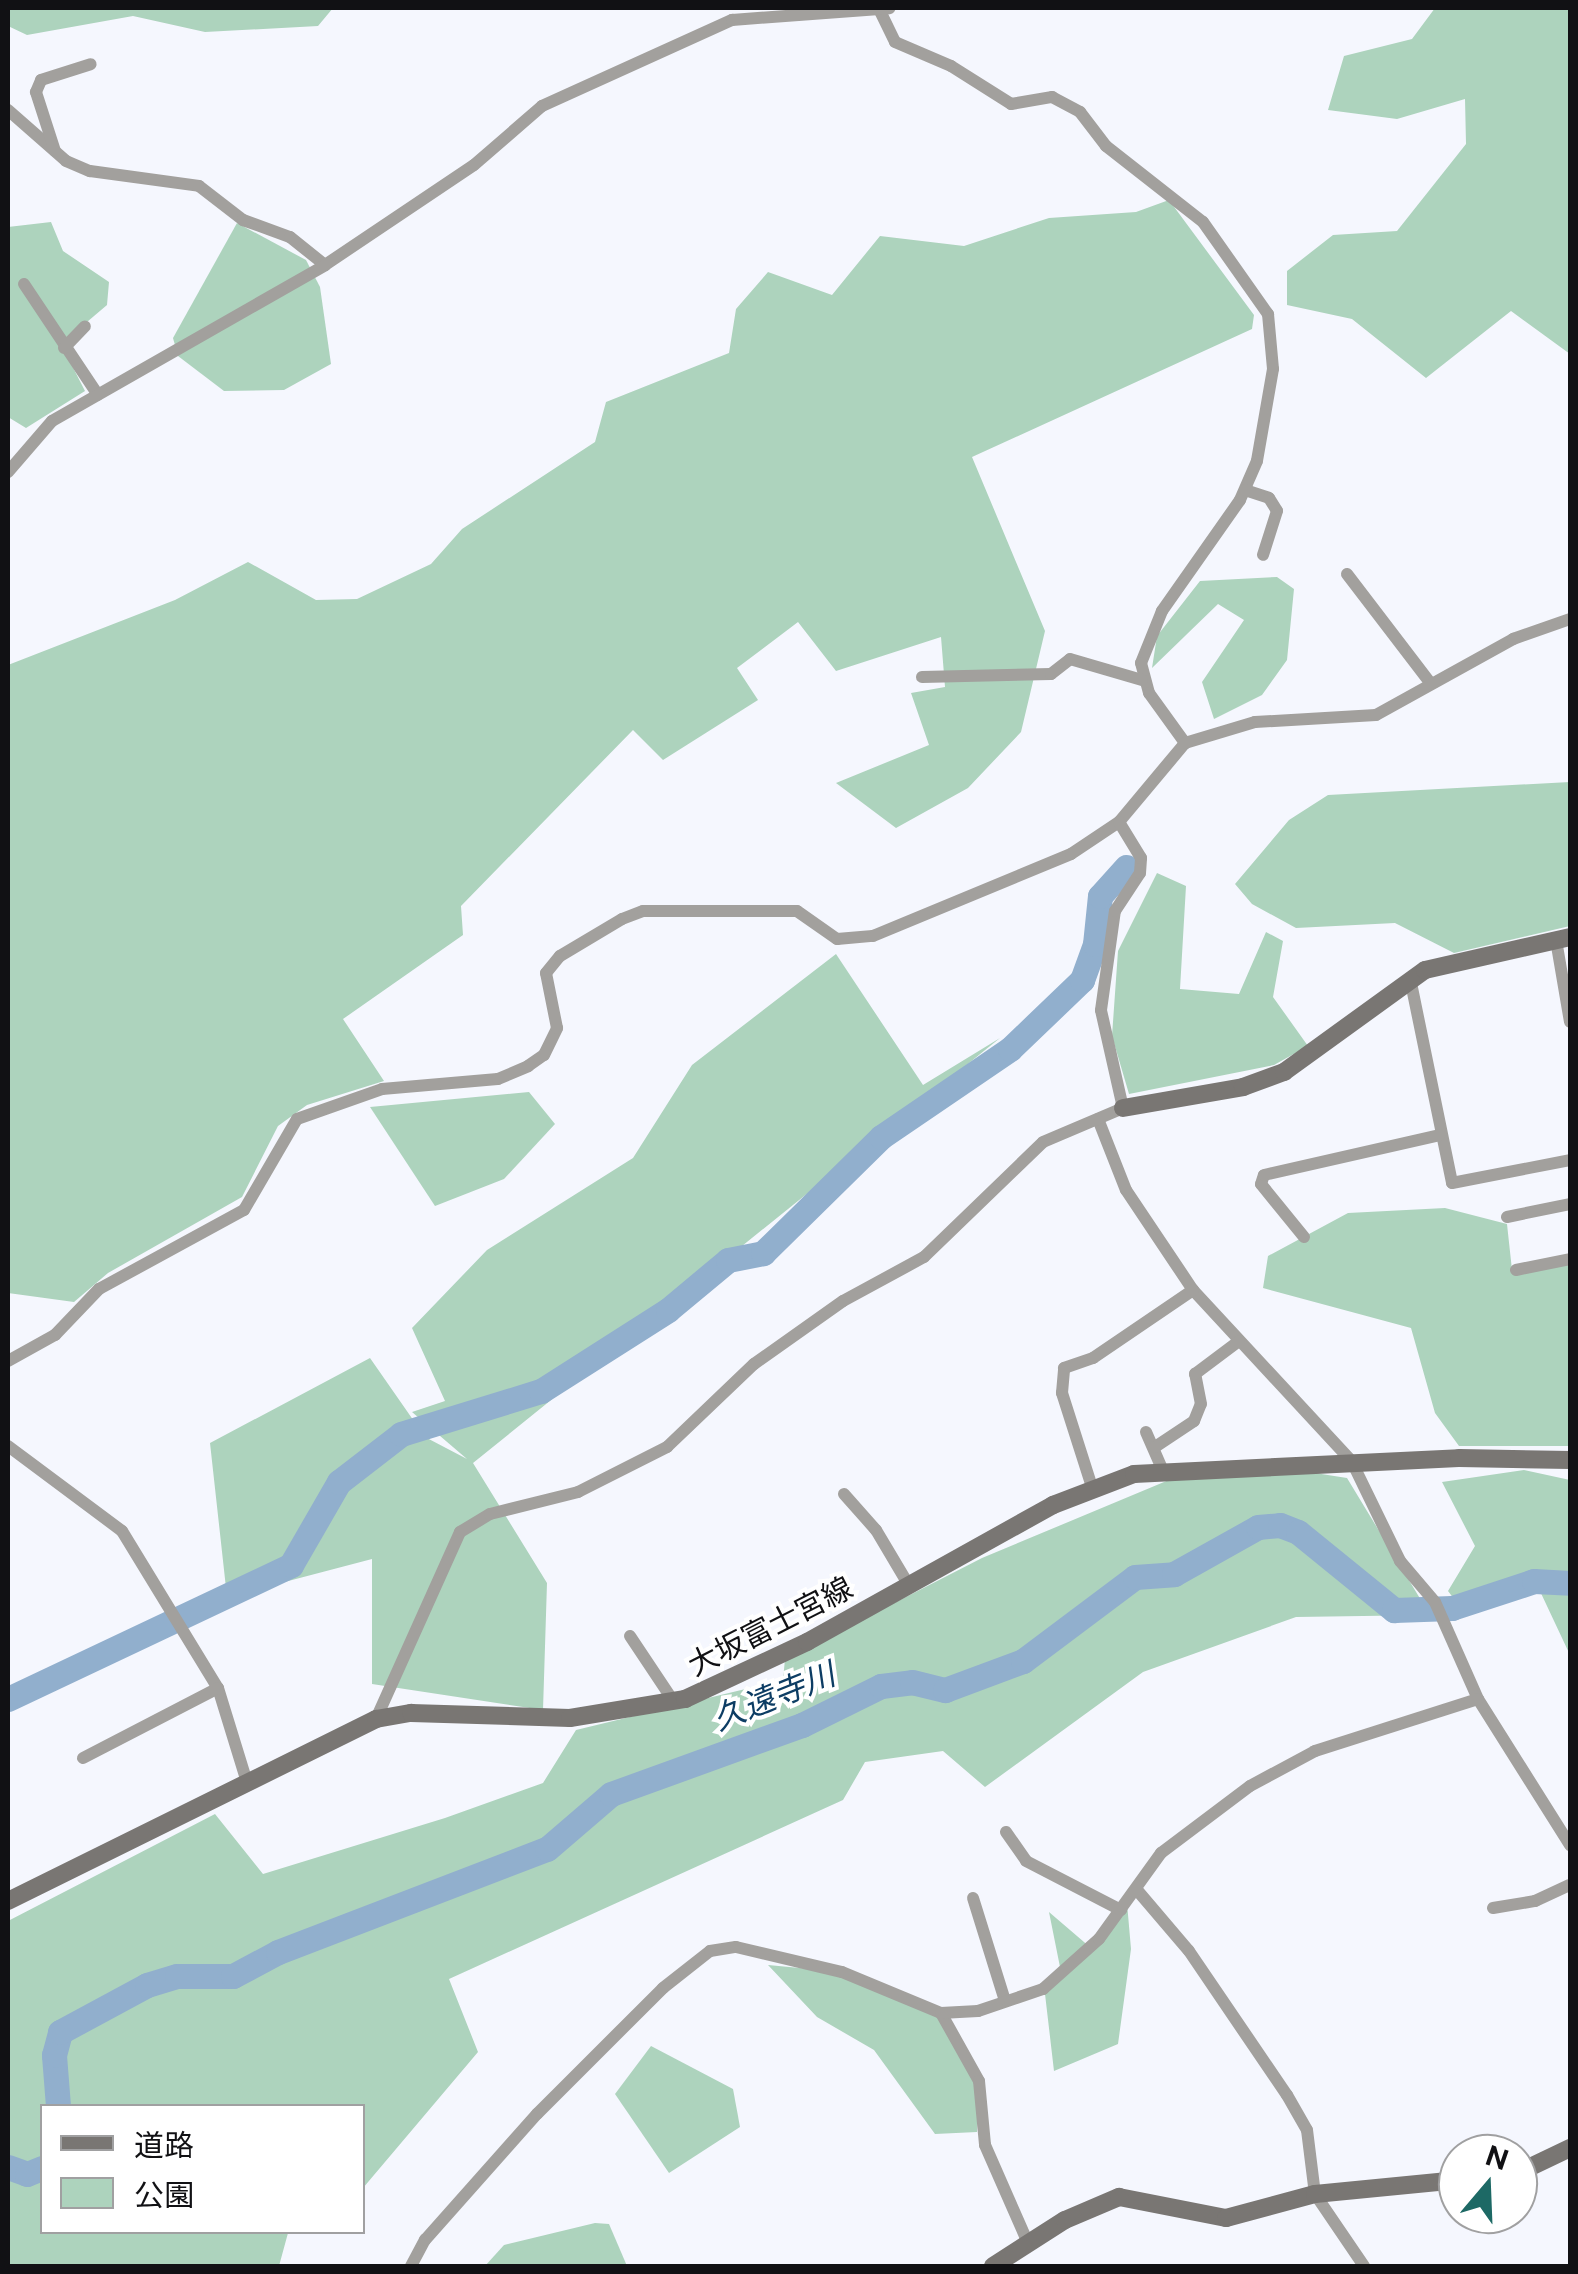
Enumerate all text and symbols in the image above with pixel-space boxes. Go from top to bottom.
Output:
street label: 大坂富士宮線 [682,1569,858,1683]
water label: 久遠寺川 [707,1655,841,1739]
legend [40,2104,365,2234]
text: 道路 [134,2127,194,2163]
north arrow [1438,2134,1538,2234]
text: N [1482,2138,1513,2176]
text: 公園 [134,2177,194,2213]

